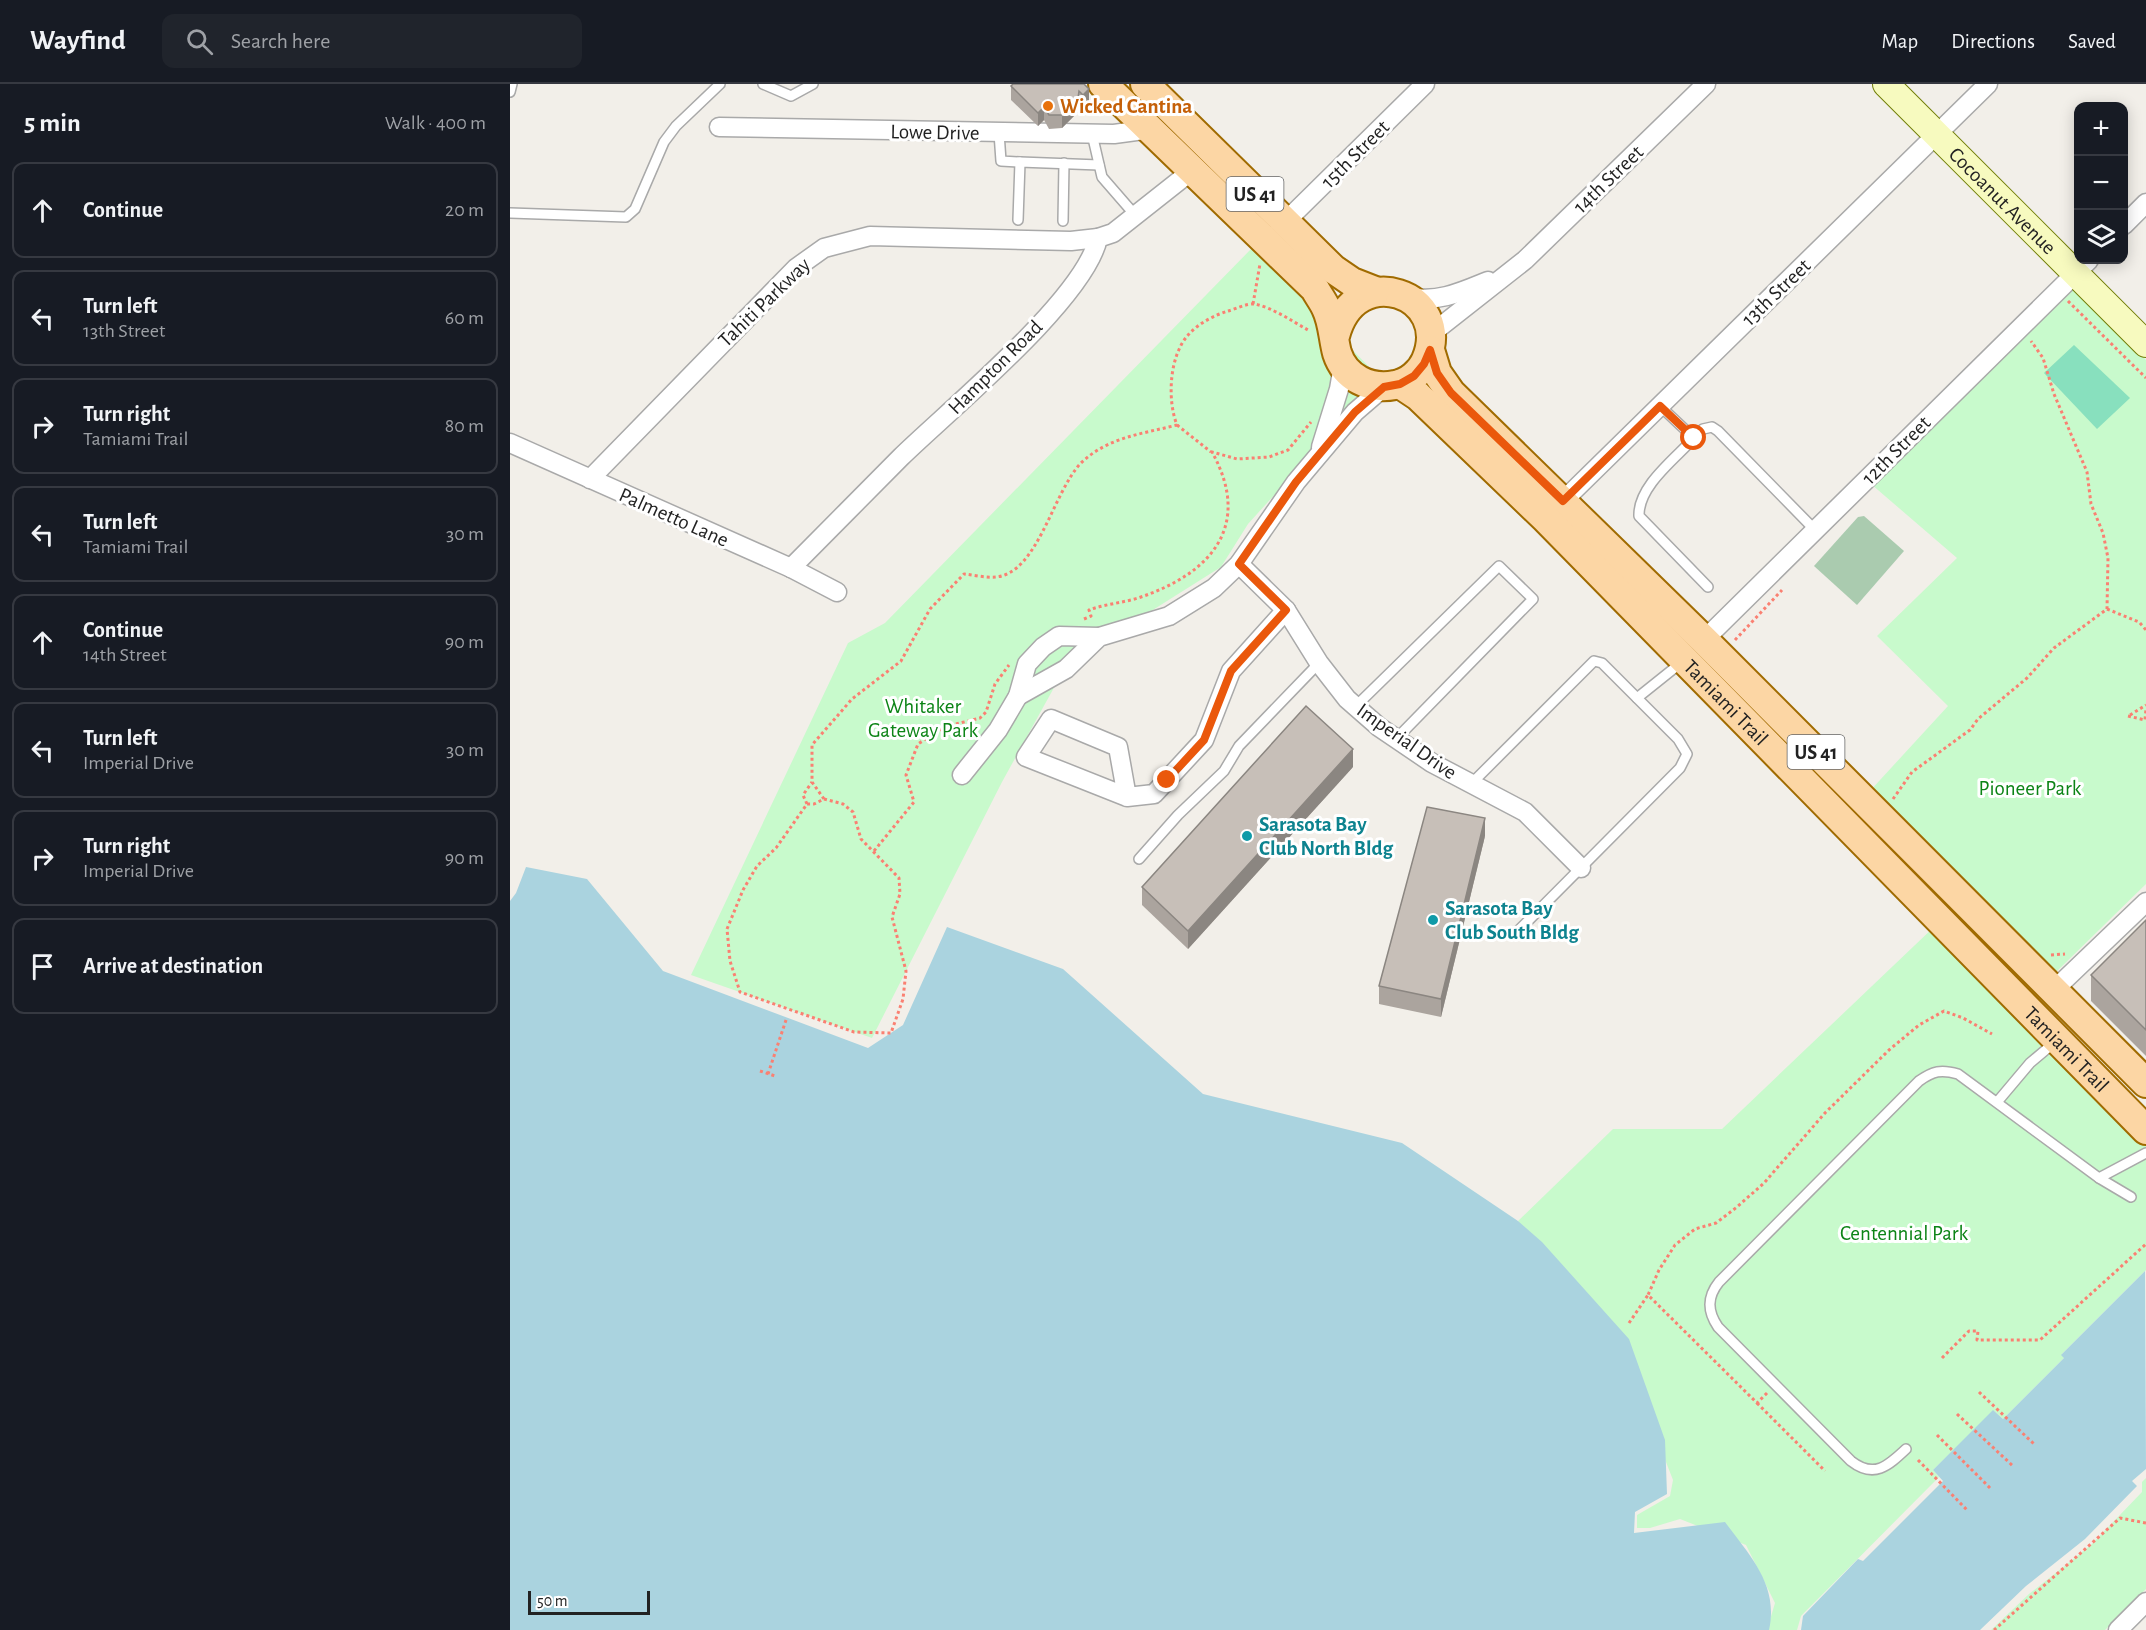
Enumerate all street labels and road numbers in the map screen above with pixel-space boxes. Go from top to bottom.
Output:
street label: 15th Street [1317,116,1394,192]
street label: Lowe Drive [890,121,980,144]
street label: 14th Street [1569,141,1647,217]
street label: Cocoanut Avenue [1945,143,2060,259]
road number: US 41 [1226,177,1284,211]
street label: Tahiti Parkway [714,254,814,351]
street label: 13th Street [1738,255,1815,330]
street label: Hampton Road [944,316,1047,418]
street label: 12th Street [1858,412,1935,489]
street label: Palmetto Lane [616,484,732,551]
street label: Tamiami Trail [1679,656,1772,749]
street label: Imperial Drive [1353,699,1460,783]
road number: US 41 [1788,735,1844,769]
street label: Tamiami Trail [2020,1003,2112,1096]

